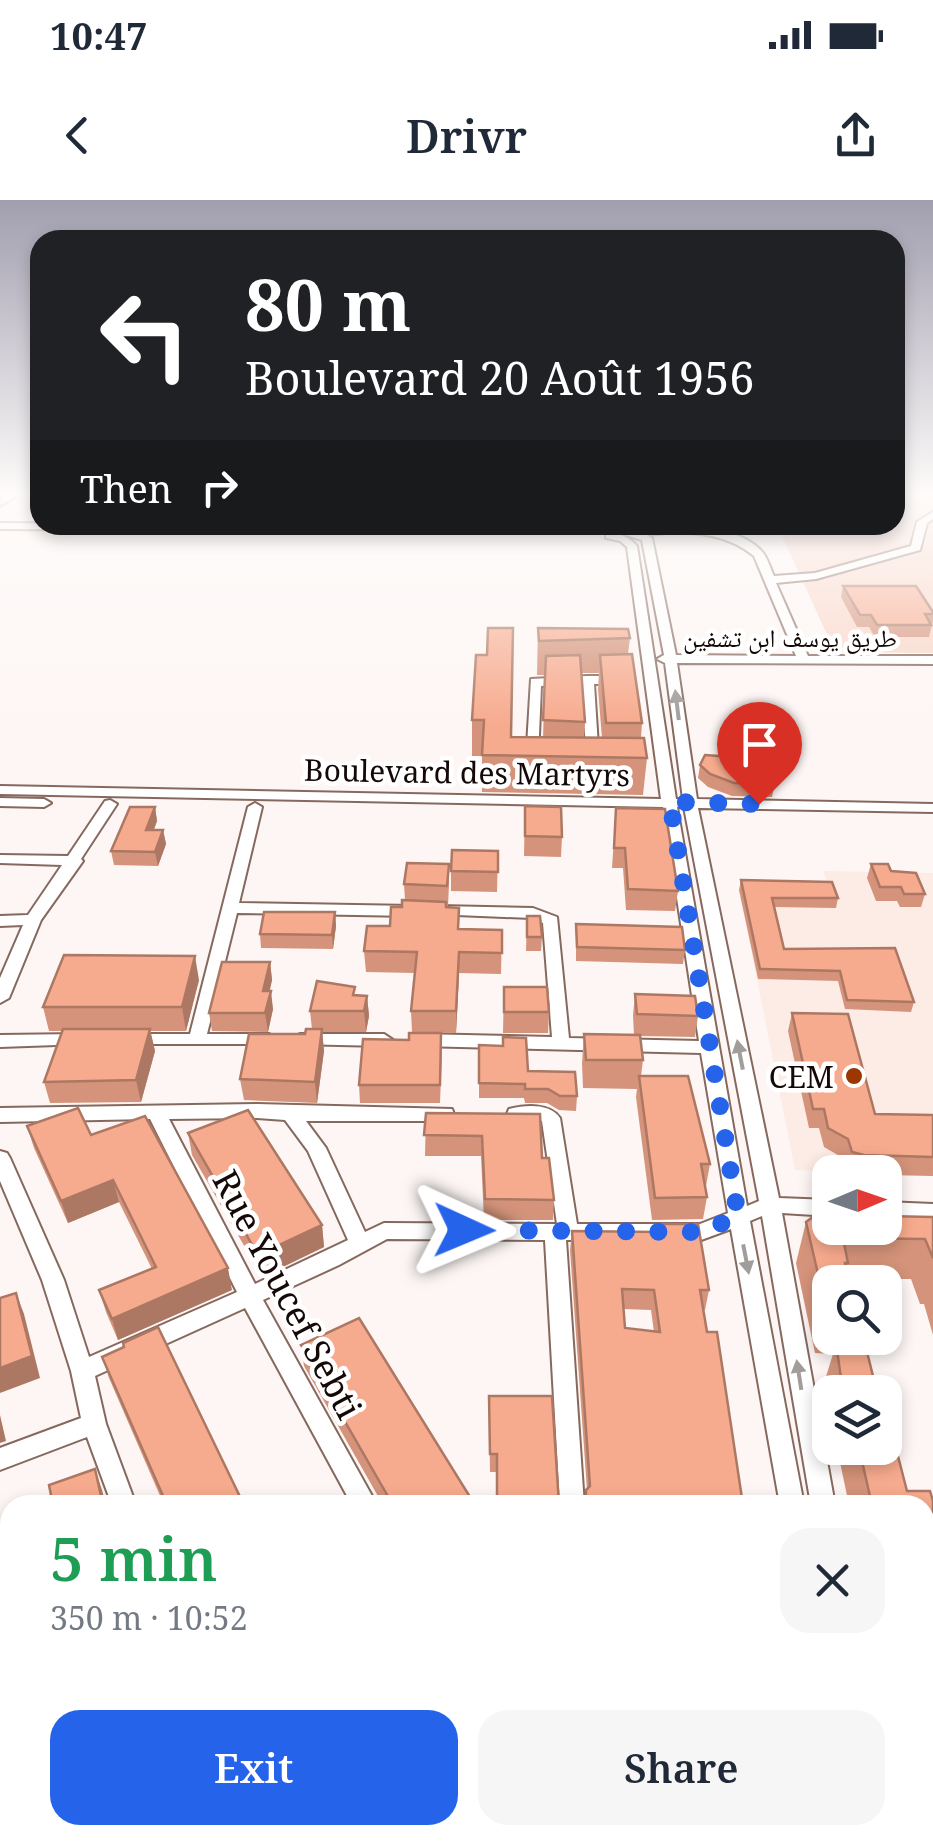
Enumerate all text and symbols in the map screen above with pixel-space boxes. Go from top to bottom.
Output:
text: 10:47 [50,9,147,61]
text: Drivr [406,105,527,166]
icon: back [50,108,105,163]
icon: share [828,108,883,163]
text: 80 m [245,256,411,352]
icon: left [80,270,210,400]
text: Boulevard 20 Août 1956 [245,347,754,408]
icon: right [192,460,247,515]
text: Then [80,462,172,514]
street label: طريق يوسف ابن تشفين [683,620,897,654]
one-way arrow [669,689,685,721]
pin [717,702,802,805]
icon: arrive [732,717,787,772]
street label: Boulevard des Martyrs [304,749,630,795]
one-way arrow [732,1039,748,1070]
place label: CEM [769,1056,834,1097]
marker: CEM [843,1065,865,1087]
north arrow [812,1155,902,1245]
map controls [812,1155,902,1465]
street label: Rue Youcef Sebti [203,1161,373,1427]
position arrow [412,1178,516,1282]
one-way arrow [738,1244,754,1275]
button: search [812,1265,902,1355]
one-way arrow [791,1358,806,1390]
button: layers [812,1375,902,1465]
text: 5 min [50,1517,218,1599]
button: close [780,1528,885,1633]
text: 350 m · 10:52 [50,1596,248,1639]
button: Exit [50,1710,458,1825]
button: Share [478,1710,885,1825]

